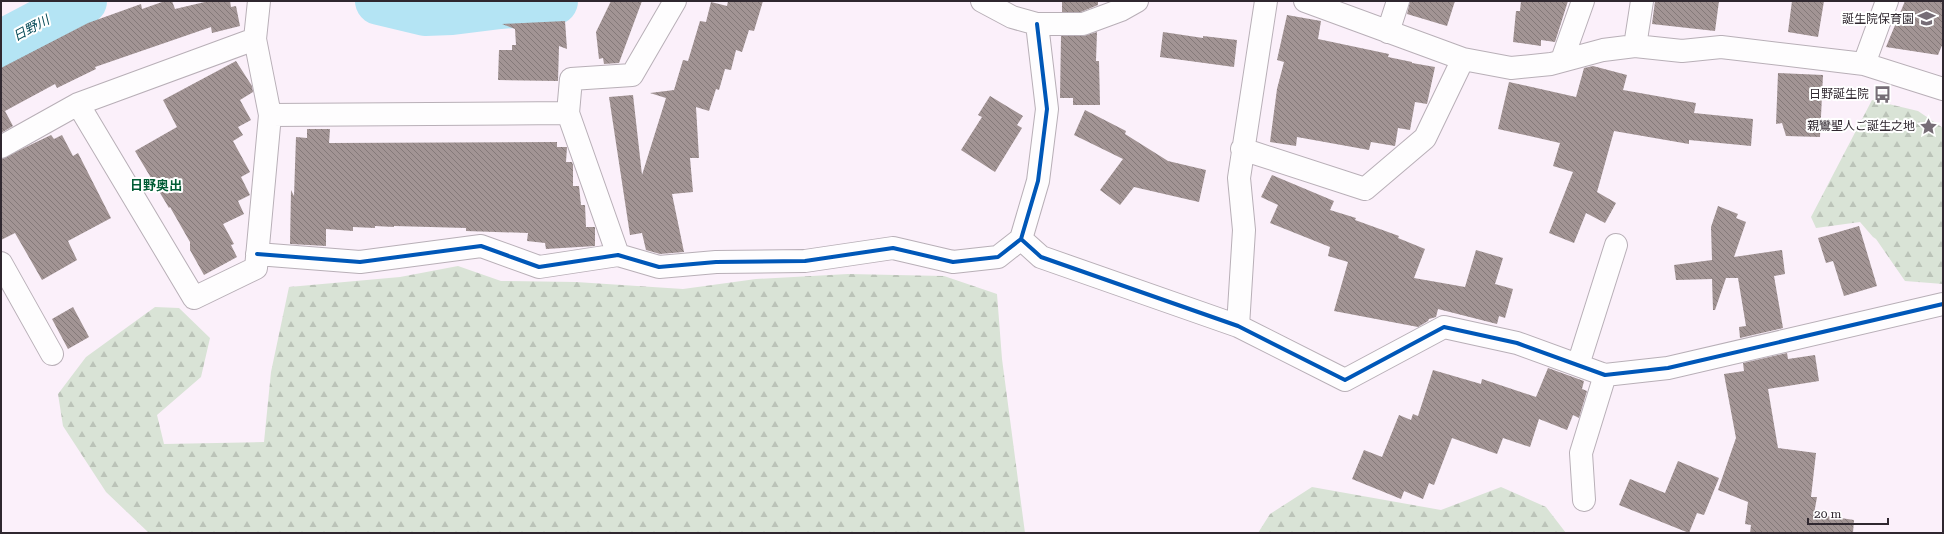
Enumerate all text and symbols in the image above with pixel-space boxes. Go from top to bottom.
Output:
school or university icon: 誕生院保育園 [1917,9,1937,29]
water label: 日野川 [10,11,53,44]
place label: 誕生院保育園 [1842,12,1914,26]
bus stop icon: 日野誕生院 [1872,84,1892,104]
place label: 日野誕生院 [1809,87,1869,101]
place icon: 親鸞聖人ご誕生之地 [1918,116,1938,136]
place label: 親鸞聖人ご誕生之地 [1807,119,1915,133]
district label: 日野奥出 [130,178,182,193]
scale bar [1808,500,1888,526]
text: 20 m [1814,507,1841,521]

